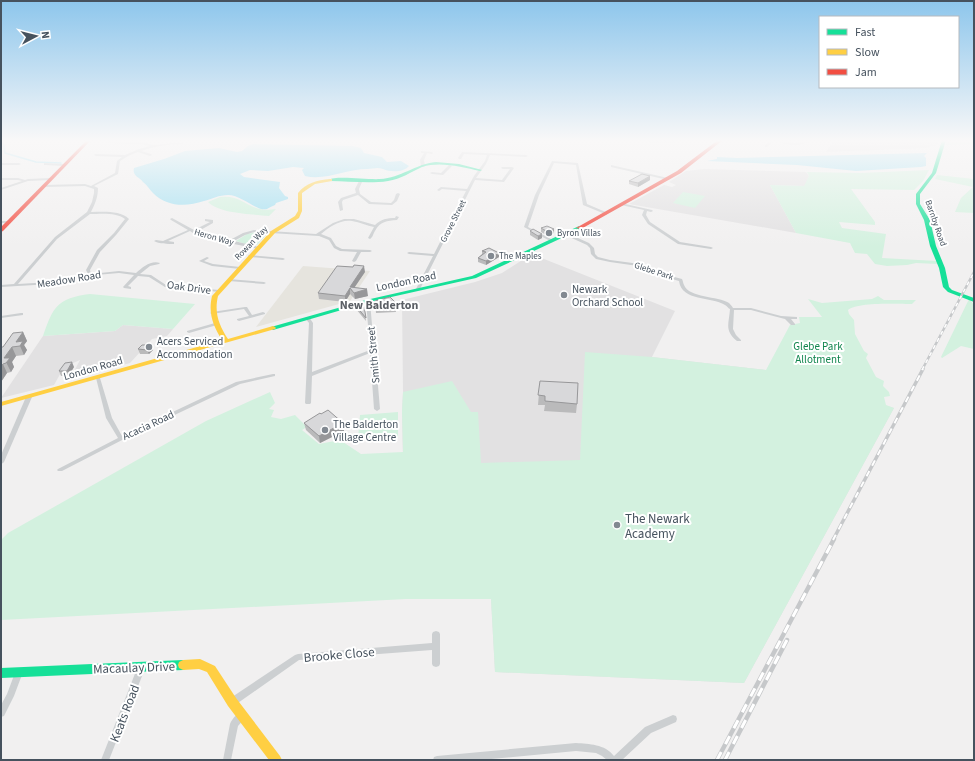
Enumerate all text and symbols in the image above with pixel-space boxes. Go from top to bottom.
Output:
north arrow [16,16,56,56]
legend [819,16,959,88]
text: Fast [855,24,875,41]
text: N [38,30,53,39]
text: Slow [855,44,880,61]
text: Jam [855,64,877,81]
street label: Grove Street [437,198,470,245]
street label: Barnby Road [922,198,950,248]
street label: Rowan Way [232,223,272,263]
street label: Heron Way [193,226,236,250]
place label: Byron Villas [557,227,601,240]
marker: Byron Villas [544,228,554,238]
place label: The Maples [499,250,542,263]
marker: The Maples [486,251,496,261]
street label: Glebe Park [633,259,676,284]
street label: Meadow Road [36,267,102,292]
street label: London Road [375,268,438,295]
street label: Oak Drive [166,277,212,298]
place label: Newark Orchard School [572,282,643,310]
marker: Newark Orchard School [559,290,569,300]
district label: New Balderton [340,297,418,314]
street label: Smith Street [364,326,383,384]
place label: Acers Serviced Accommodation [157,334,233,362]
park label: Glebe Park Allotment [793,339,843,367]
marker: Acers Serviced Accommodation [144,342,154,352]
street label: London Road [62,353,125,384]
street label: Acacia Road [120,407,177,444]
place label: The Balderton Village Centre [333,417,398,445]
marker: The Balderton Village Centre [320,425,330,435]
place label: The Newark Academy [625,510,690,543]
marker: The Newark Academy [612,520,622,530]
street label: Brooke Close [303,643,375,667]
street label: Macaulay Drive [93,658,175,678]
street label: Keats Road [106,682,144,745]

